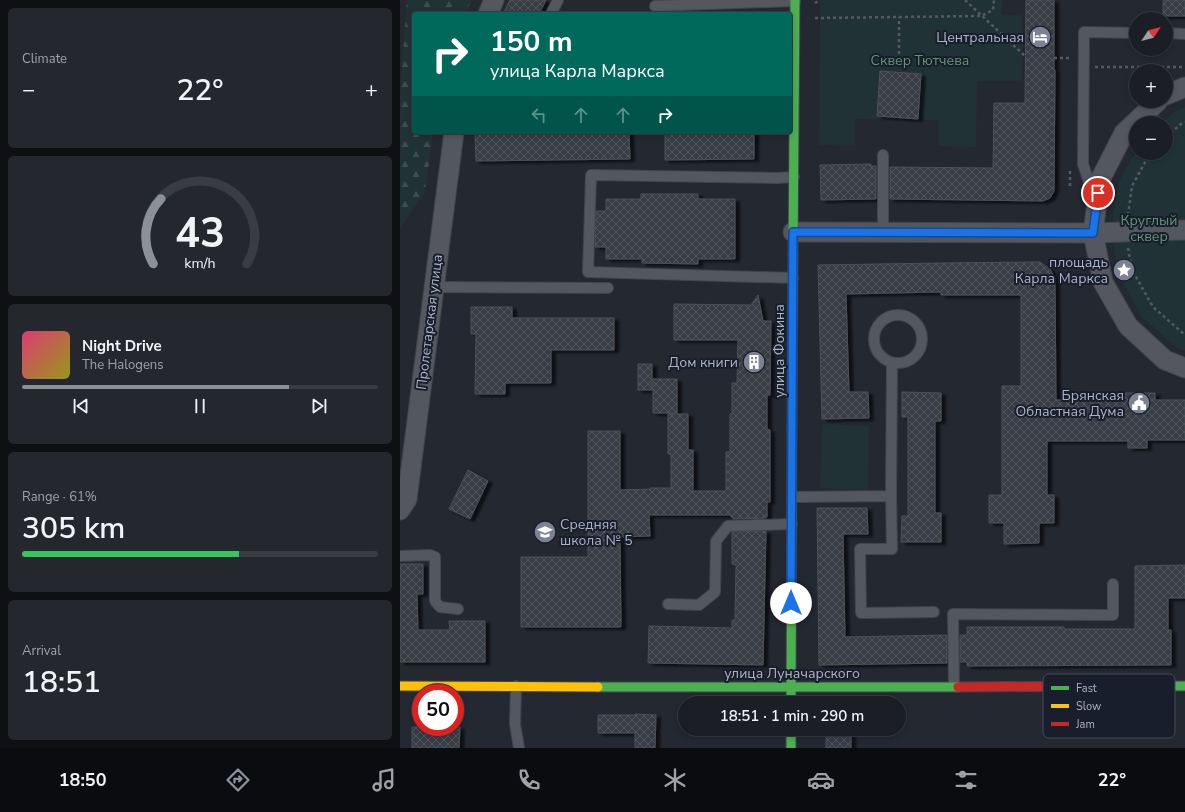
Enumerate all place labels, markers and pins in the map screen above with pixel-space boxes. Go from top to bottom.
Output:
hotel icon: Центральная [1027,24,1053,50]
place label: Центральная [936,28,1024,47]
pin [1081,176,1115,210]
place label: площадь Карла Маркса [1015,253,1108,288]
place icon: площадь Карла Маркса [1111,257,1137,283]
building icon: Дом книги [741,349,767,375]
place label: Дом книги [668,353,738,372]
place label: Брянская Областная Дума [1015,386,1124,421]
public building icon: Брянская Областная Дума [1126,390,1152,416]
place label: Средняя школа № 5 [560,515,633,550]
school or university icon: Средняя школа № 5 [532,519,558,545]

